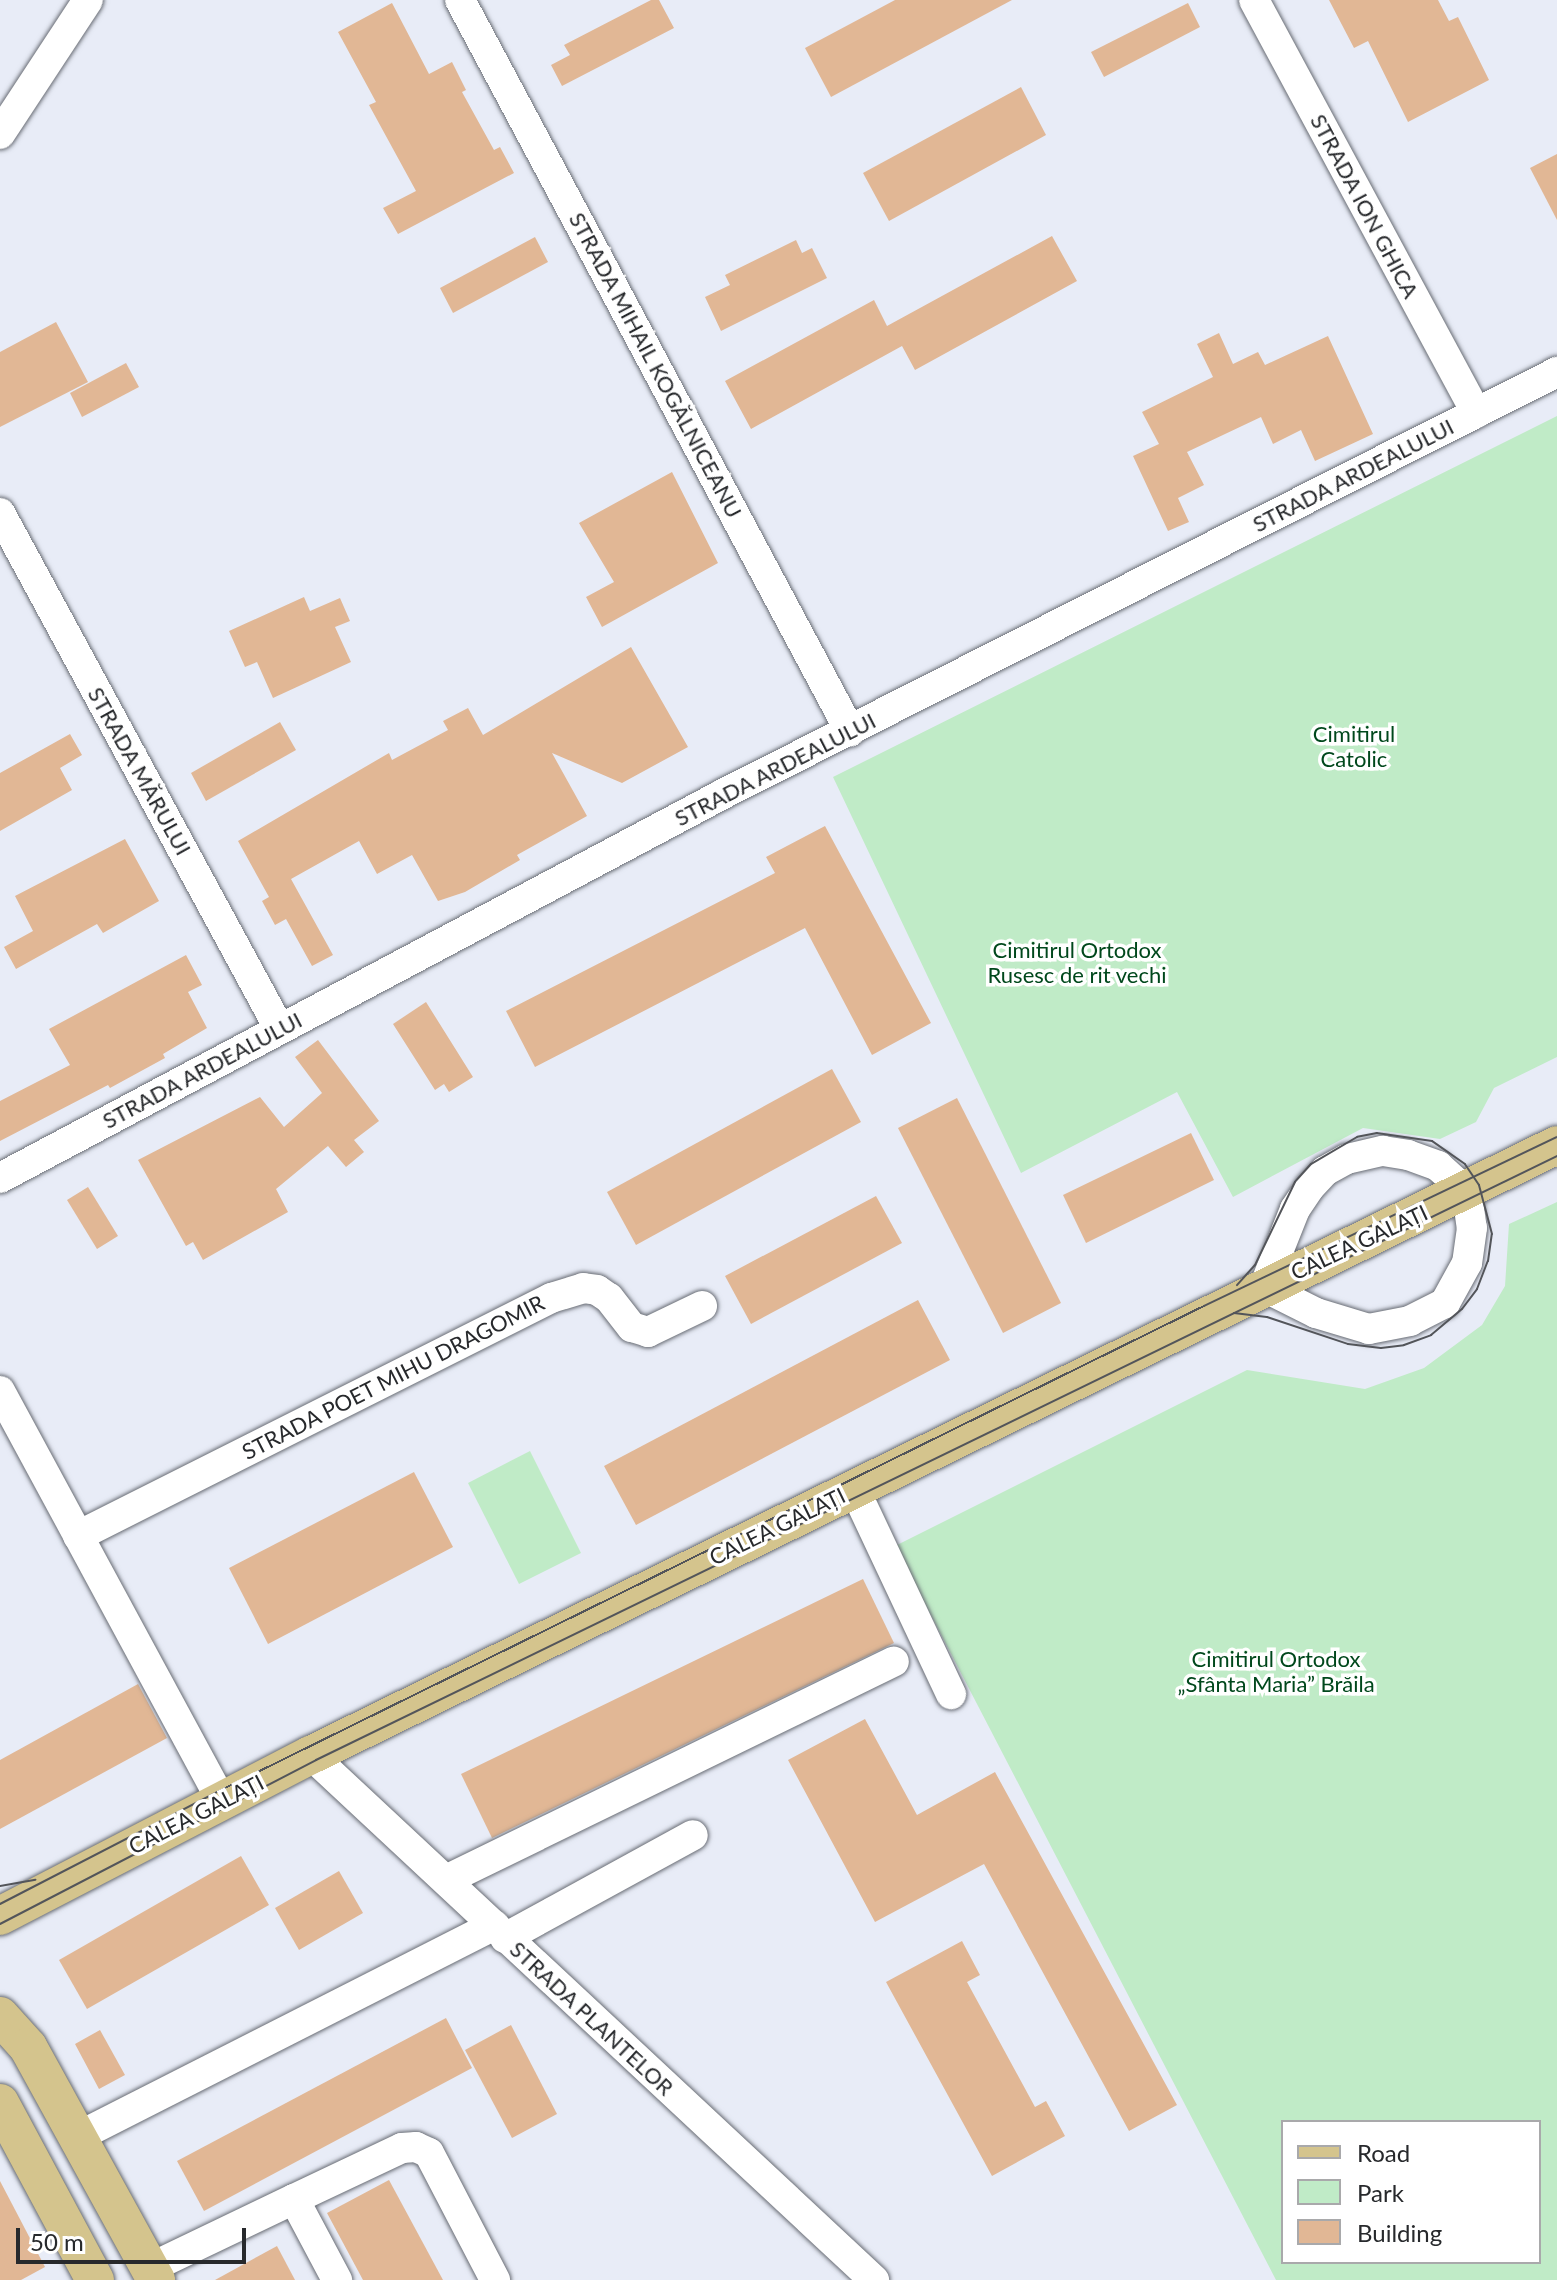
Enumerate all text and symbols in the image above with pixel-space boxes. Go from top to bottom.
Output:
street label: STRADA ION GHICA [1305,109,1425,303]
street label: STRADA MIHAIL KOGĂLNICEANU [564,207,748,523]
street label: STRADA ARDEALULUI [1247,413,1459,537]
street label: STRADA MĂRULUI [83,682,197,860]
street label: STRADA ARDEALULUI [669,707,881,831]
park label: Cimitirul Catolic [1313,720,1395,772]
park label: Cimitirul Ortodox Rusesc de rit vechi [987,936,1167,988]
street label: STRADA ARDEALULUI [97,1006,307,1134]
street label: CALEA GALAȚI [1286,1199,1432,1285]
street label: STRADA POET MIHU DRAGOMIR [237,1289,549,1465]
street label: CALEA GALAȚI [704,1482,850,1570]
park label: Cimitirul Ortodox „Sfânta Maria” Brăila [1177,1645,1375,1696]
street label: CALEA GALAȚI [124,1768,268,1860]
street label: STRADA PLANTELOR [505,1935,679,2101]
legend [1281,2120,1541,2264]
text: Road [1357,2138,1410,2167]
text: Park [1357,2178,1404,2207]
scale bar [20,2212,250,2262]
text: Building [1357,2218,1442,2247]
text: 50 m [30,2227,84,2256]

